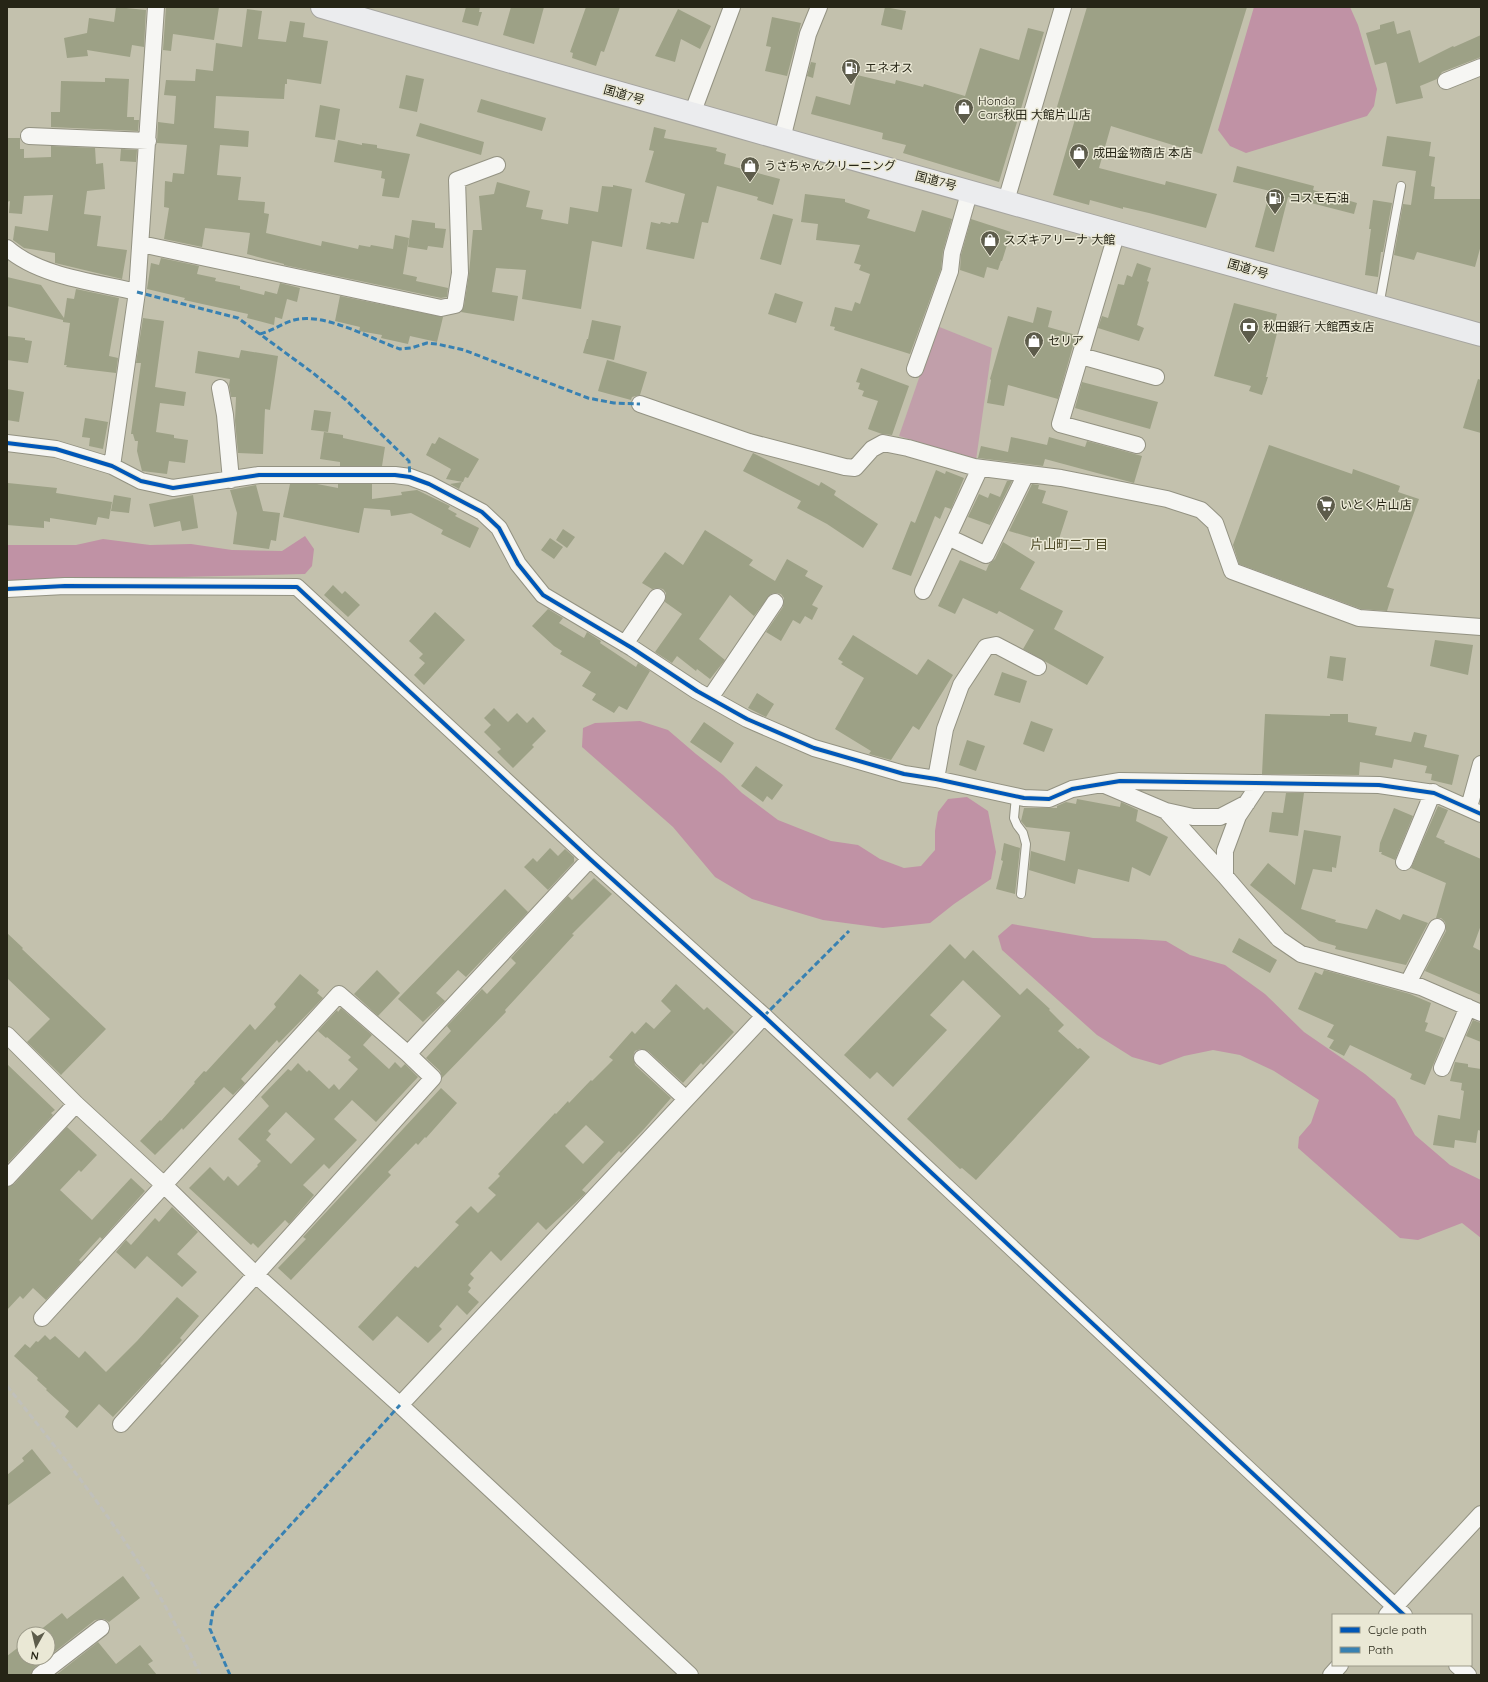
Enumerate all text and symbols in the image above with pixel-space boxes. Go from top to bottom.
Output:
fuel station icon: エネオス [840,57,862,85]
place label: エネオス [865,60,913,75]
street label: 国道7号 [602,81,646,108]
place label: Honda Cars秋田 大館片山店 [978,93,1091,122]
shop icon: Honda Cars秋田 大館片山店 [953,97,975,125]
shop icon: 成田金物商店 本店 [1068,142,1090,170]
place label: 成田金物商店 本店 [1093,145,1192,160]
shop icon: うさちゃんクリーニング [739,155,761,183]
place label: うさちゃんクリーニング [764,158,896,173]
street label: 国道7号 [914,168,958,193]
fuel station icon: コスモ石油 [1264,187,1286,215]
place label: コスモ石油 [1289,190,1349,205]
shop icon: スズキアリーナ 大館 [979,229,1001,257]
place label: スズキアリーナ 大館 [1004,232,1115,247]
street label: 国道7号 [1226,255,1270,282]
bank icon: 秋田銀行 大館西支店 [1238,316,1260,344]
place label: 秋田銀行 大館西支店 [1263,319,1374,334]
shop icon: セリア [1023,330,1045,358]
place label: セリア [1048,333,1084,348]
supermarket icon: いとく片山店 [1315,494,1337,522]
place label: いとく片山店 [1340,497,1412,512]
district label: 片山町二丁目 [1030,536,1108,552]
legend [1332,1614,1472,1666]
text: Cycle path [1368,1622,1427,1637]
north arrow [16,1626,56,1666]
text: Path [1368,1642,1393,1657]
text: N [30,1648,40,1663]

